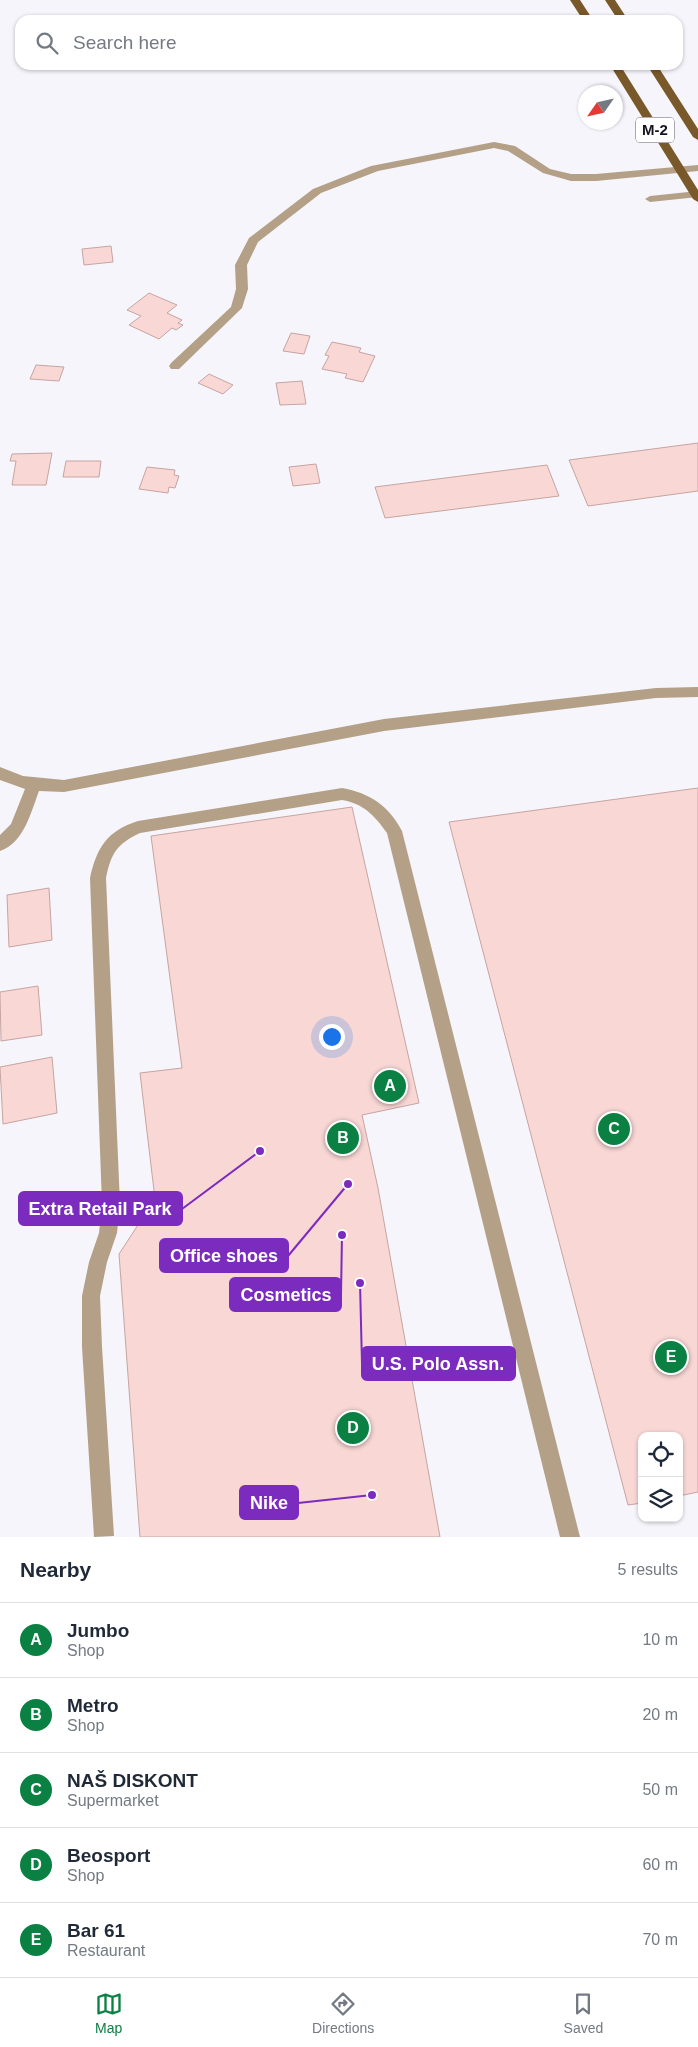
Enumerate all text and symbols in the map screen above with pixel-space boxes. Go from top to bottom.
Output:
search box [15,15,683,70]
icon: search [33,29,61,57]
text: Search here [73,32,177,53]
north arrow [578,85,623,130]
road number: M-2 [636,118,674,142]
your location [319,1024,345,1050]
pin: A [374,1067,406,1105]
pin: C [598,1110,630,1148]
pin: B [327,1119,359,1157]
callout: Extra Retail Park [19,1192,182,1225]
text: Extra Retail Park [28,1199,173,1219]
callout: Office shoes [160,1239,288,1272]
text: Office shoes [170,1246,278,1266]
callout: Cosmetics [230,1278,341,1311]
text: Cosmetics [240,1285,332,1305]
pin: E [655,1338,687,1376]
callout: U.S. Polo Assn. [362,1347,515,1380]
text: U.S. Polo Assn. [372,1354,504,1374]
pin: D [337,1409,369,1447]
map controls [638,1432,683,1522]
button: locate [638,1432,683,1477]
button: layers [638,1477,683,1522]
callout: Nike [240,1486,298,1519]
text: Nike [250,1493,288,1513]
text: Nearby [20,1558,91,1581]
text: 5 results [618,1561,678,1578]
text: Jumbo [67,1620,129,1641]
text: A [30,1631,42,1648]
text: 10 m [642,1631,678,1648]
text: Shop [67,1642,104,1659]
text: Metro [67,1695,119,1716]
text: B [30,1706,42,1723]
text: 20 m [642,1706,678,1723]
text: Shop [67,1717,104,1734]
text: NAŠ DISKONT [67,1770,198,1791]
text: C [30,1781,42,1798]
text: 50 m [642,1781,678,1798]
text: Supermarket [67,1792,159,1809]
text: Beosport [67,1845,150,1866]
text: D [30,1856,42,1873]
text: 60 m [642,1856,678,1873]
text: Shop [67,1867,104,1884]
text: Bar 61 [67,1920,125,1941]
text: E [31,1931,41,1948]
text: 70 m [642,1931,678,1948]
text: Restaurant [67,1942,145,1959]
tab: Map [95,1990,123,2036]
tab: Directions [312,1990,374,2036]
tab: Saved [564,1990,603,2036]

